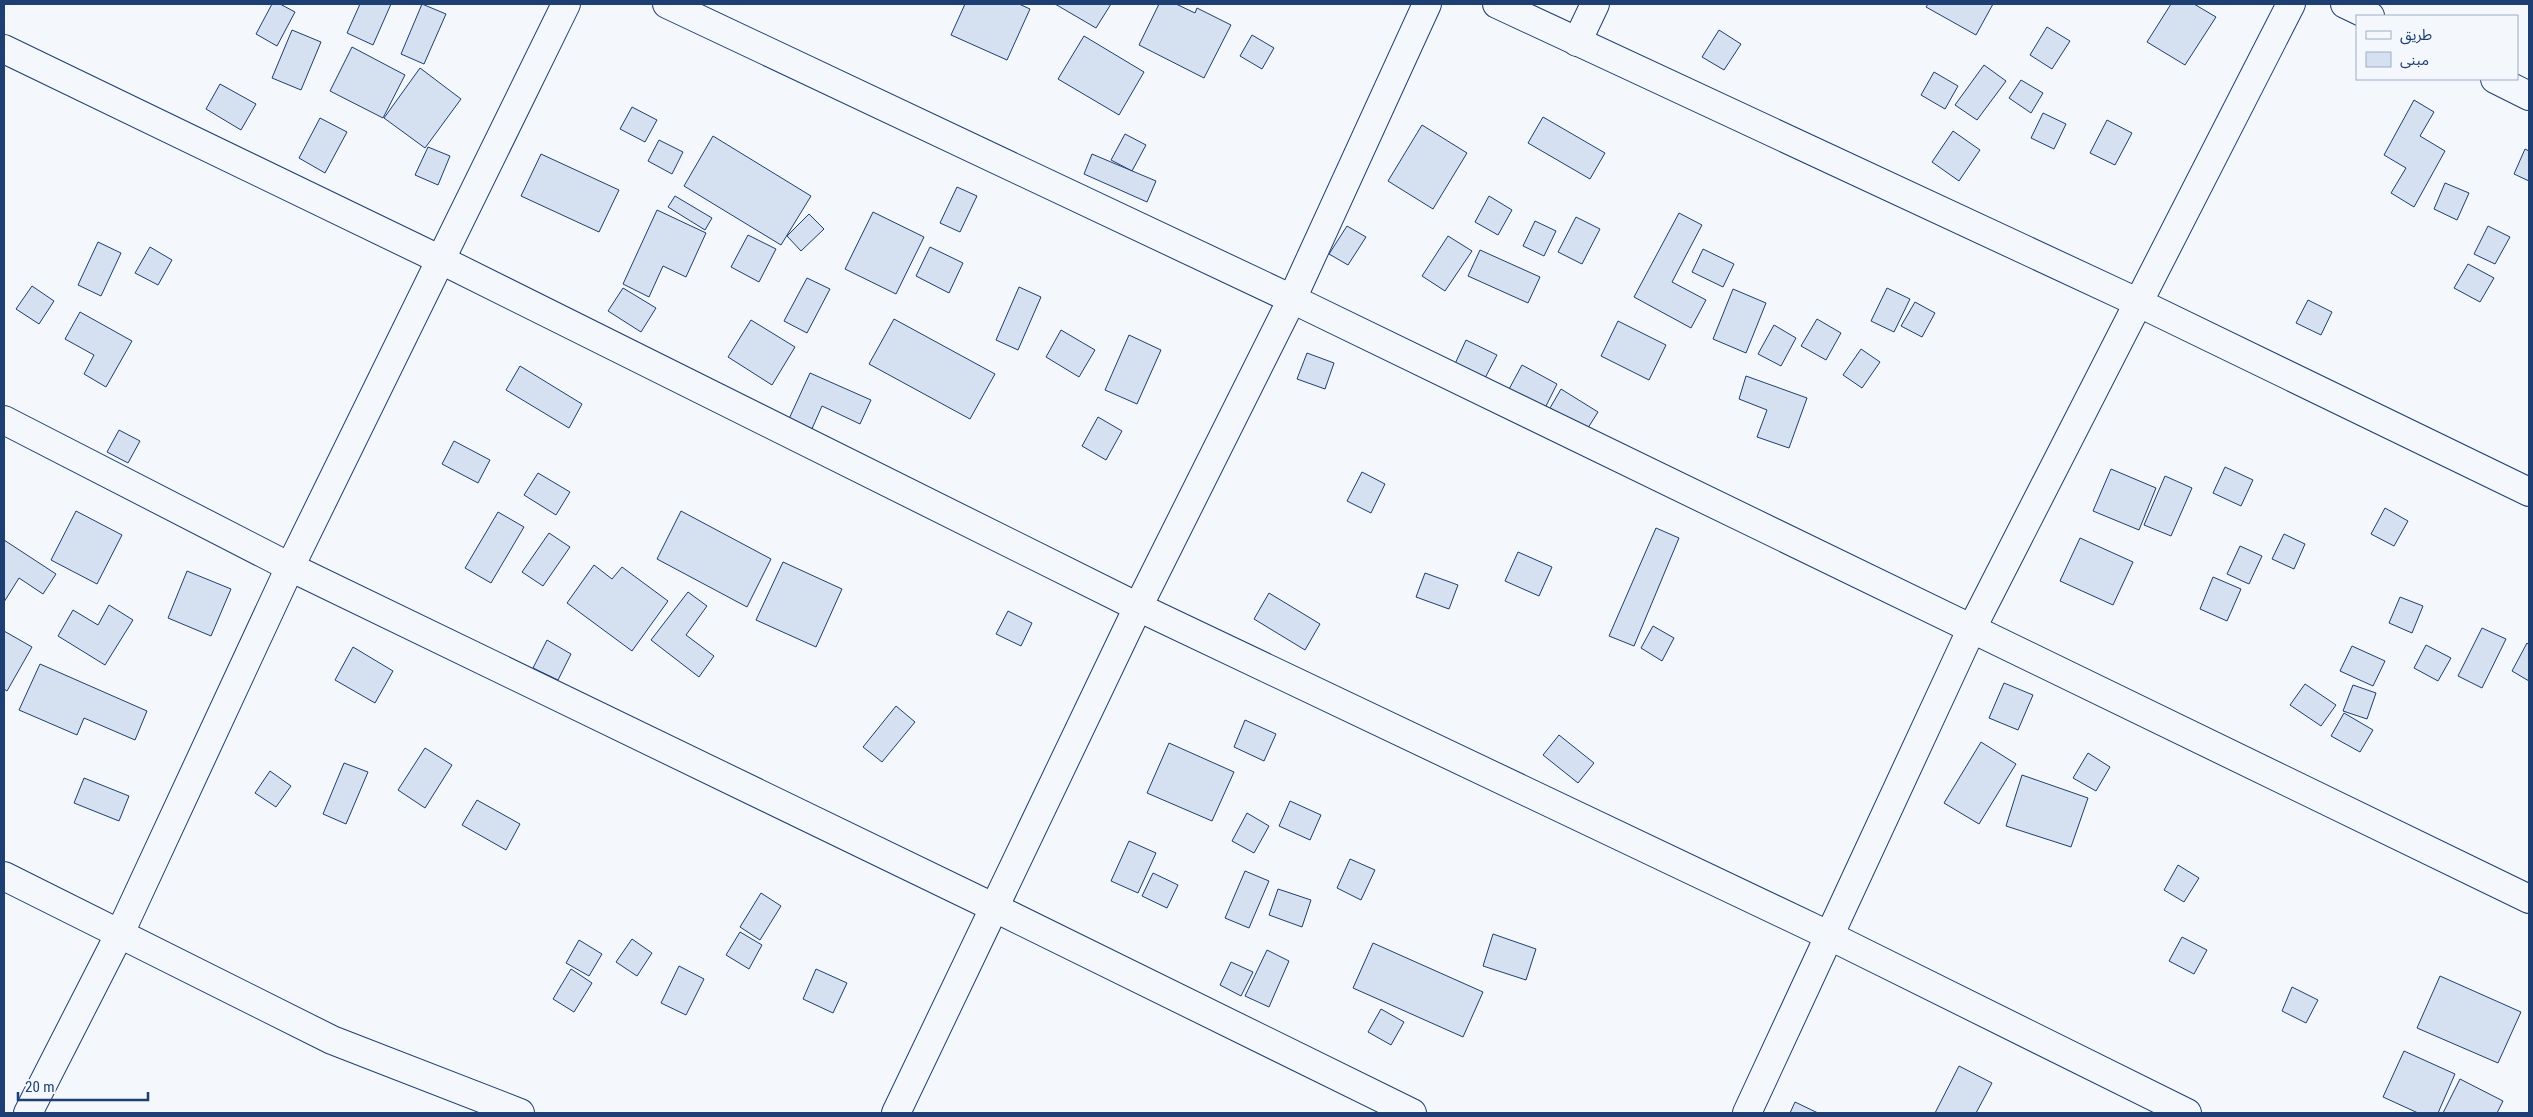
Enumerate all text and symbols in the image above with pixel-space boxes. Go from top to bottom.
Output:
legend [2356,15,2518,80]
text: طريق [2400,26,2432,45]
text: مبنى [2400,51,2429,69]
scale bar [18,1070,148,1102]
text: 20 m [25,1078,55,1096]

